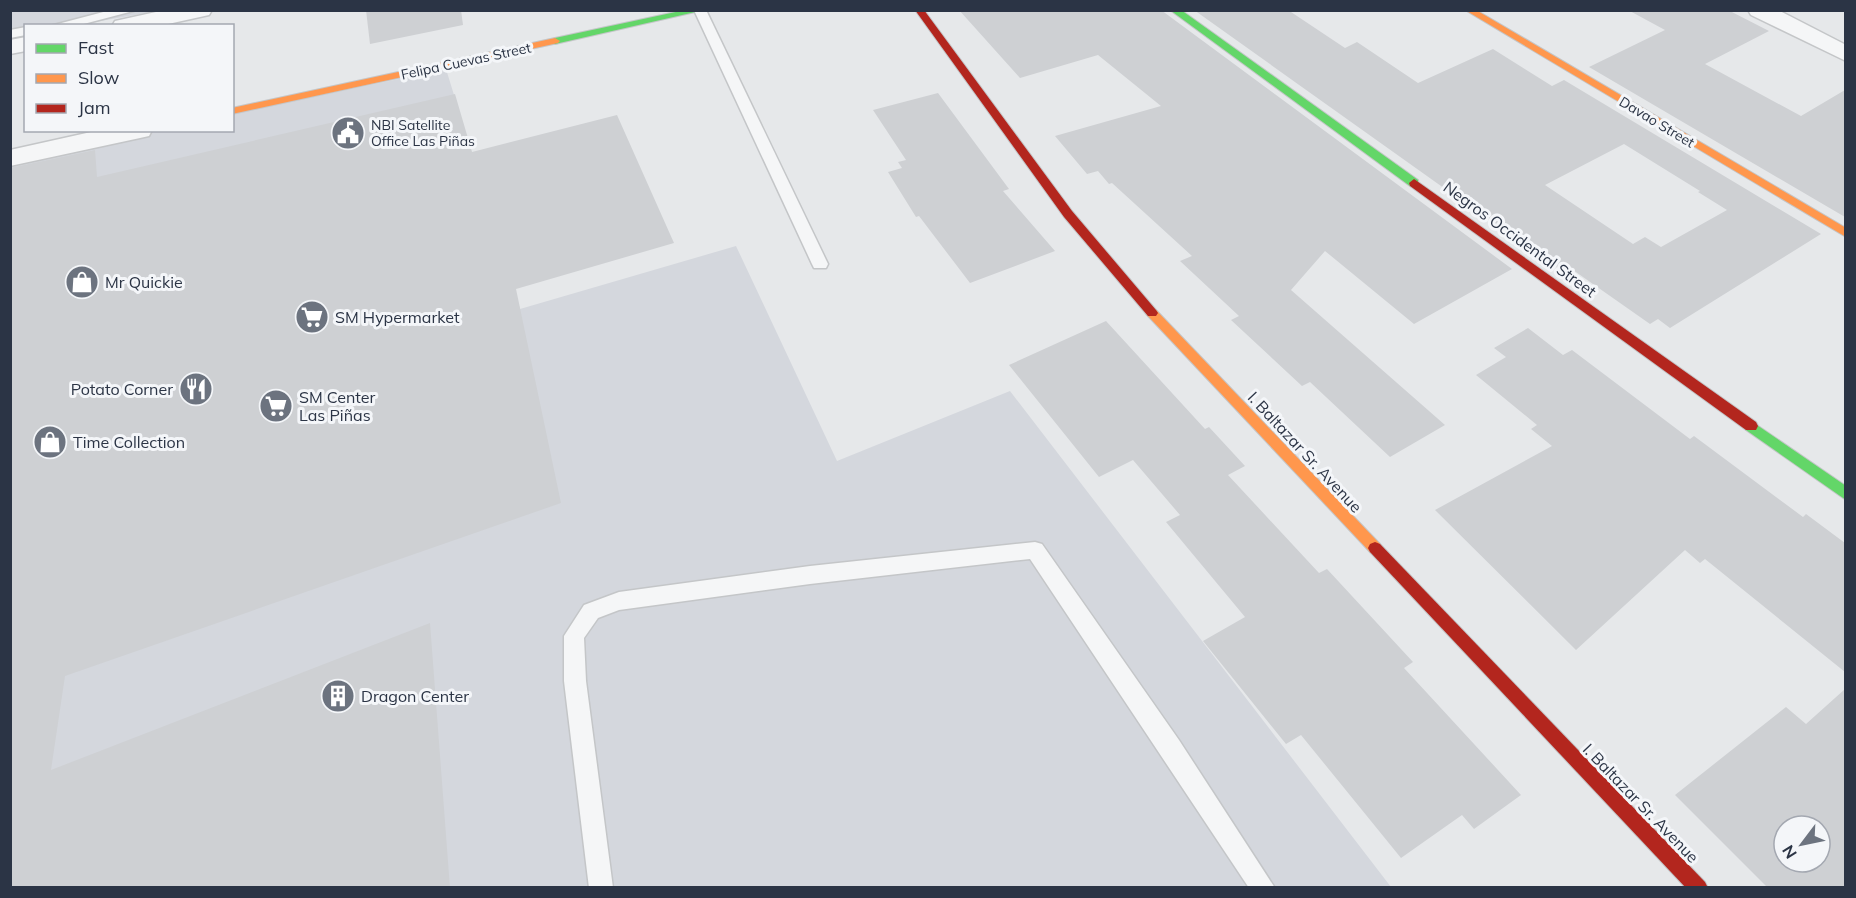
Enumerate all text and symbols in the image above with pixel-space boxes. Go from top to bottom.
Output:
legend [24,24,234,132]
text: Fast [78,36,114,59]
street label: Felipa Cuevas Street [399,38,533,84]
text: Slow [78,66,120,89]
street label: Davao Street [1616,92,1698,152]
text: Jam [78,96,111,119]
public building icon: NBI Satellite Office Las Piñas [330,115,366,151]
place label: NBI Satellite Office Las Piñas [371,116,475,150]
street label: Negros Occidental Street [1440,177,1601,301]
shop icon: Mr Quickie [64,264,100,300]
place label: Mr Quickie [105,272,183,292]
supermarket icon: SM Hypermarket [294,299,330,335]
place label: SM Hypermarket [335,307,460,327]
restaurant icon: Potato Corner [178,371,214,407]
place label: Potato Corner [71,379,173,399]
place label: SM Center Las Piñas [299,387,376,425]
street label: I. Baltazar Sr. Avenue [1244,387,1366,517]
supermarket icon: SM Center Las Piñas [258,388,294,424]
shop icon: Time Collection [32,424,68,460]
place label: Time Collection [73,432,185,452]
building icon: Dragon Center [320,678,356,714]
place label: Dragon Center [361,686,469,706]
street label: I. Baltazar Sr. Avenue [1579,739,1703,867]
north arrow [1772,814,1832,874]
text: N [1778,842,1801,862]

